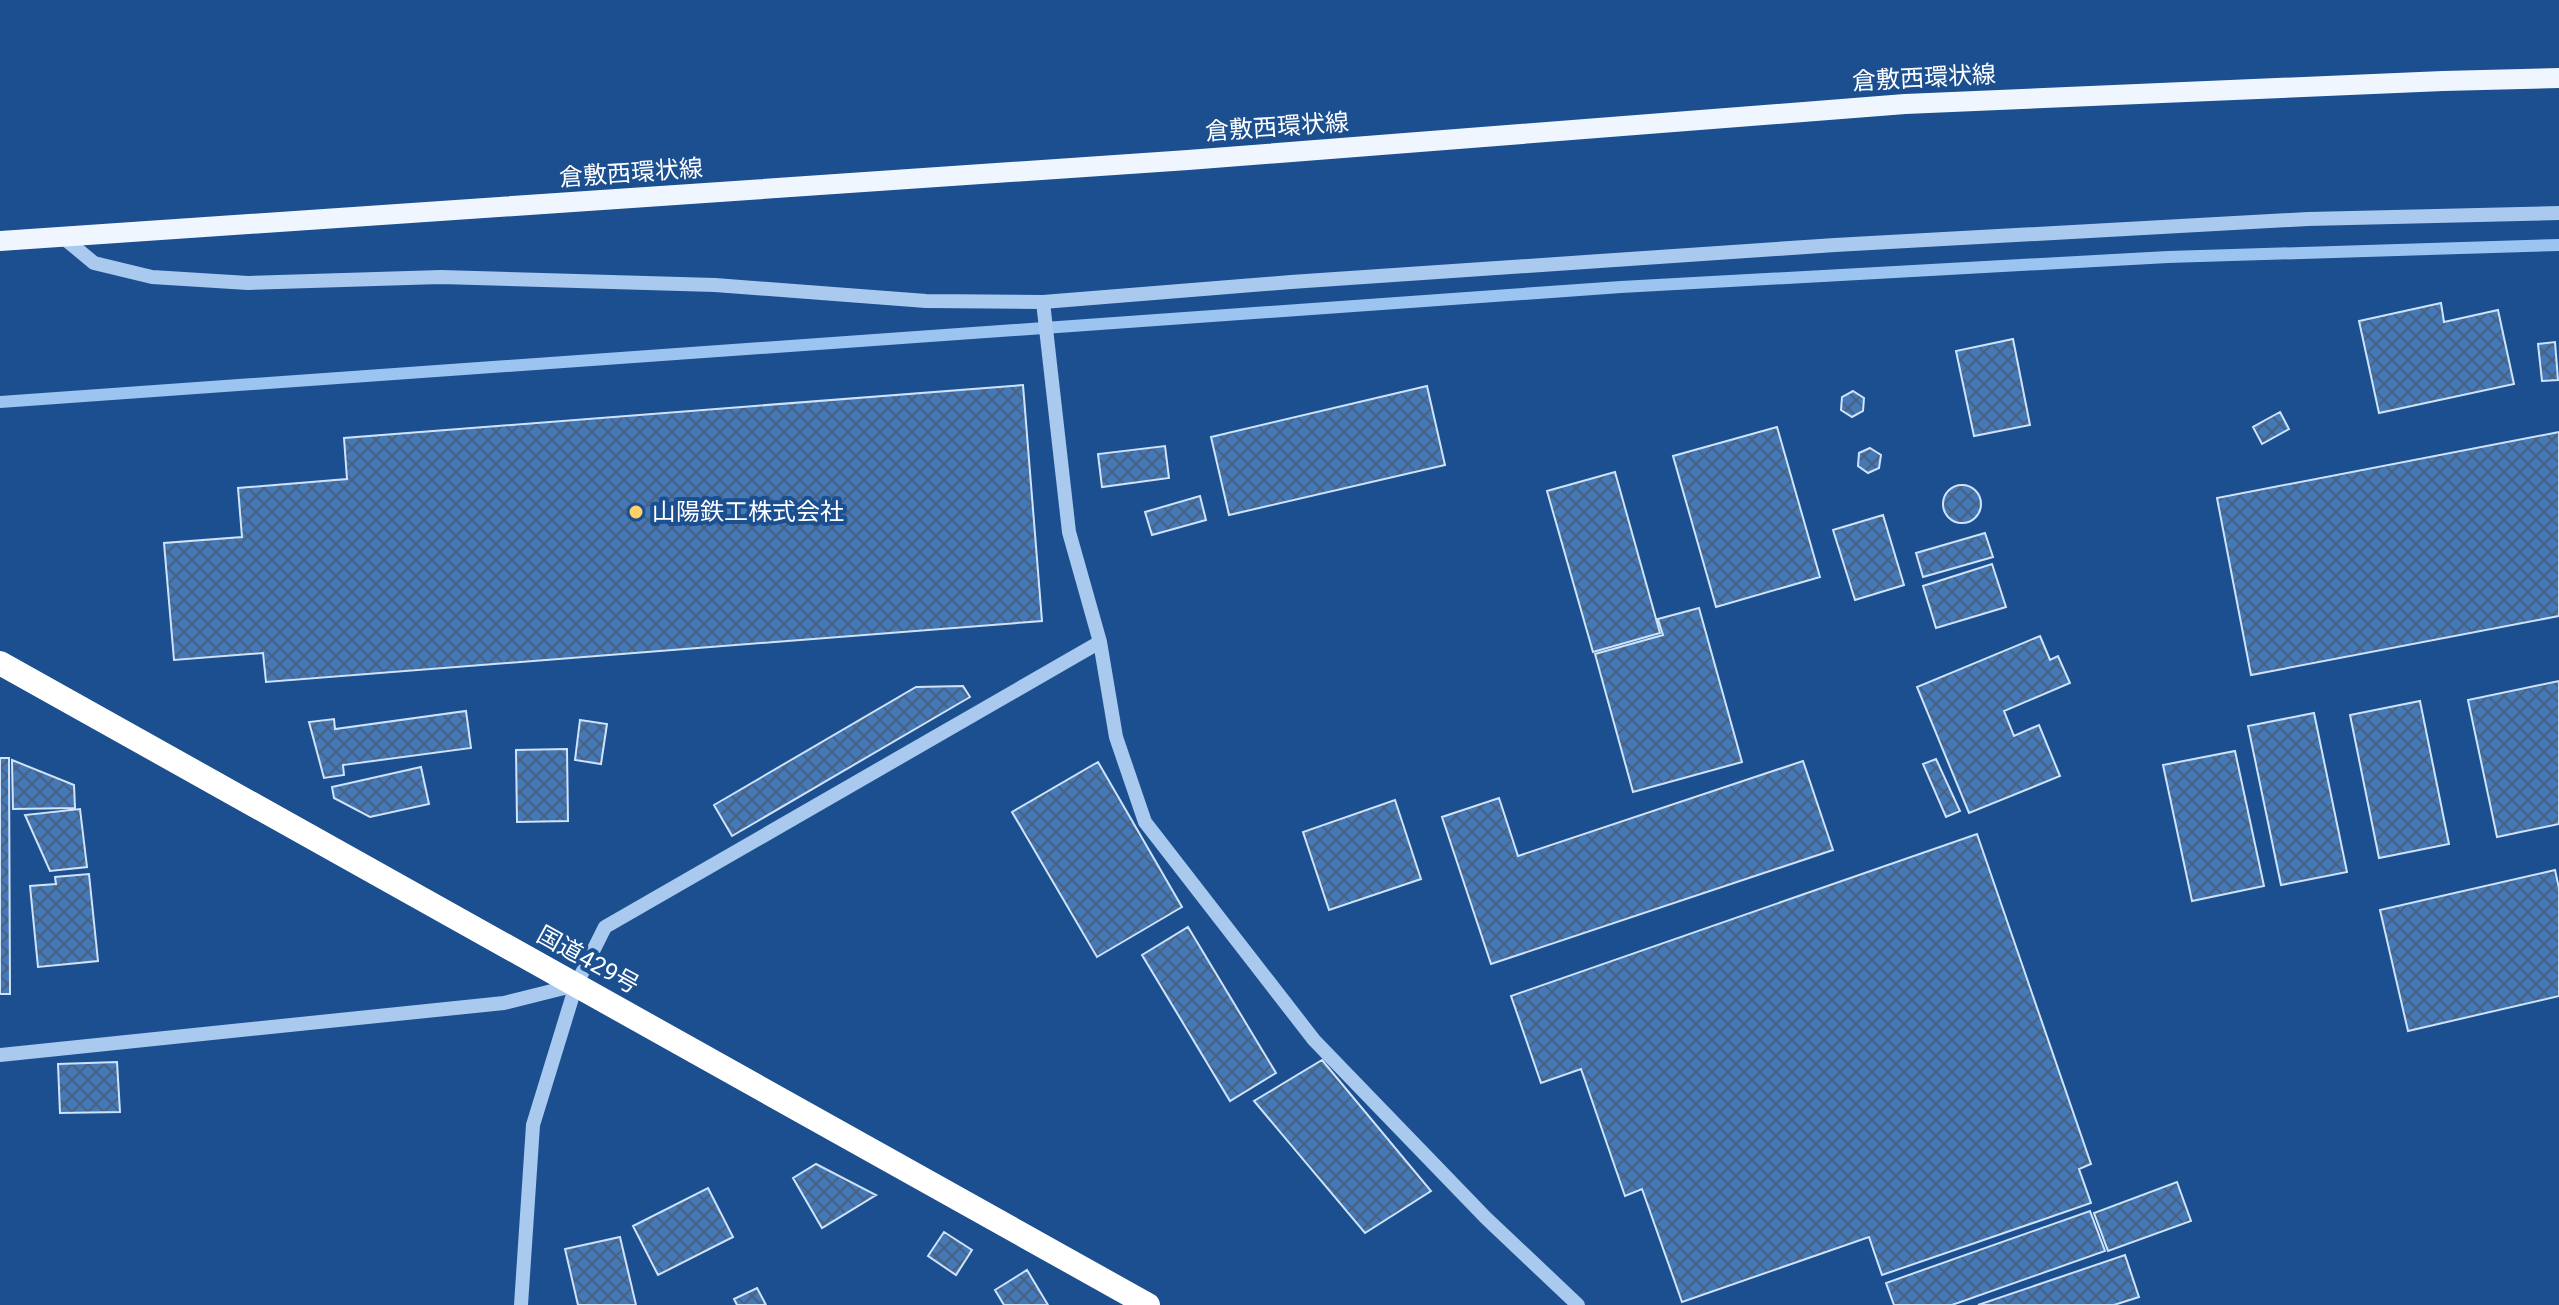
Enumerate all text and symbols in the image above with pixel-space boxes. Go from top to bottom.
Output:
street label: 倉敷西環状線 [1851,60,1997,96]
street label: 倉敷西環状線 [1204,108,1350,146]
street label: 倉敷西環状線 [558,154,704,192]
place label: 山陽鉄工株式会社 [652,498,844,526]
marker: 山陽鉄工株式会社 [627,503,645,521]
street label: 国道429号 [532,920,644,1000]

